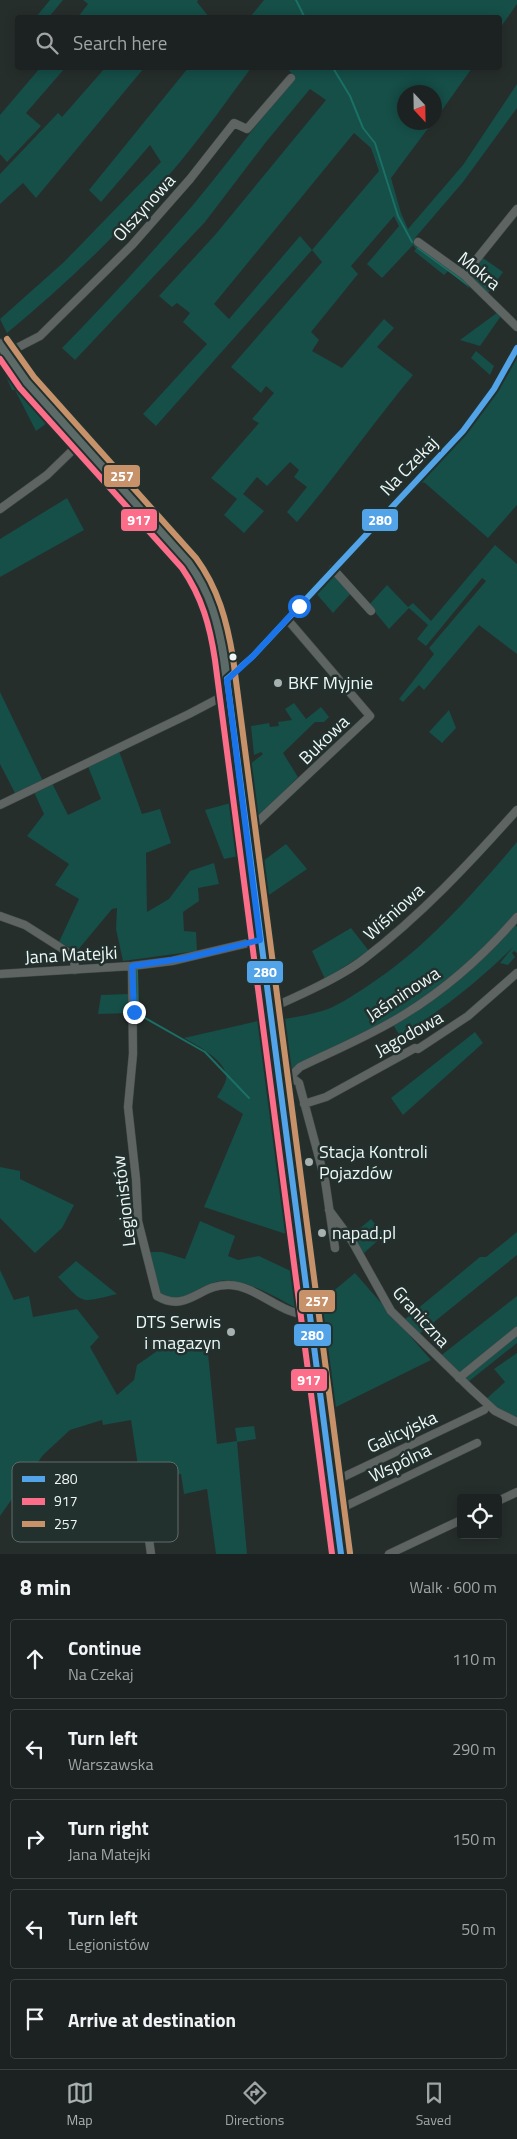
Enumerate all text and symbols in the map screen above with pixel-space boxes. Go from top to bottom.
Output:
search box [15,15,502,70]
text: Search here [73,28,167,57]
icon: search [33,29,61,57]
north arrow [397,85,442,130]
street label: Olszynowa [106,168,181,248]
street label: Mokra [452,245,507,296]
street label: Na Czekaj [373,430,444,502]
line badge: 257 [103,464,141,488]
text: 257 [110,465,134,486]
line badge: 917 [120,508,158,532]
line badge: 280 [361,508,399,532]
text: 917 [127,509,151,530]
text: 280 [368,509,392,530]
route start [288,595,311,618]
unlabelled marker [228,652,238,662]
place label: BKF Myjnie [288,669,373,696]
marker: BKF Myjnie [272,677,284,689]
street label: Bukowa [292,709,355,771]
street label: Wiśniowa [357,877,430,946]
street label: Jana Matejki [24,939,118,970]
line badge: 280 [246,960,284,984]
street label: Jaśminowa [360,960,445,1028]
text: 280 [253,961,277,982]
route end [123,1001,146,1024]
street label: Jagodowa [370,1004,448,1063]
place label: Stacja Kontroli Pojazdów [319,1138,428,1186]
street label: Legionistów [104,1154,142,1248]
marker: Stacja Kontroli Pojazdów [303,1156,315,1168]
place label: napad.pl [332,1219,396,1246]
marker: napad.pl [316,1227,328,1239]
street label: Graniczna [386,1280,456,1353]
line badge: 257 [298,1289,336,1313]
text: 257 [305,1290,329,1311]
place label: DTS Serwis i magazyn [136,1308,221,1356]
line badge: 280 [293,1323,332,1347]
text: 280 [300,1324,324,1345]
marker: DTS Serwis i magazyn [225,1326,237,1338]
line badge: 917 [290,1368,328,1392]
text: 917 [297,1369,321,1390]
street label: Galicyjska [362,1404,441,1460]
street label: Wspólna [364,1436,435,1489]
legend [12,1462,178,1542]
text: 280 [54,1468,78,1489]
text: 917 [54,1490,78,1511]
map controls [457,1494,502,1539]
button: locate [457,1494,502,1539]
text: 257 [54,1513,78,1534]
text: 8 min [20,1571,71,1603]
text: Walk · 600 m [409,1575,497,1599]
text: Continue [68,1633,141,1662]
icon: ahead [21,1645,49,1673]
text: 110 m [452,1647,496,1671]
text: Na Czekaj [68,1662,134,1686]
text: Turn left [68,1723,138,1752]
icon: left [21,1735,49,1763]
text: 290 m [452,1737,496,1761]
text: Warszawska [68,1752,153,1776]
text: Turn right [68,1813,149,1842]
icon: right [21,1825,49,1853]
text: 150 m [452,1827,496,1851]
text: Jana Matejki [68,1842,151,1866]
text: Turn left [68,1903,138,1932]
icon: left [21,1915,49,1943]
text: 50 m [461,1917,496,1941]
text: Legionistów [68,1932,150,1956]
icon: arrive [21,2005,49,2033]
text: Arrive at destination [68,2005,236,2034]
tab: Map [66,2079,94,2130]
tab: Directions [225,2079,284,2130]
tab: Saved [416,2079,451,2130]

